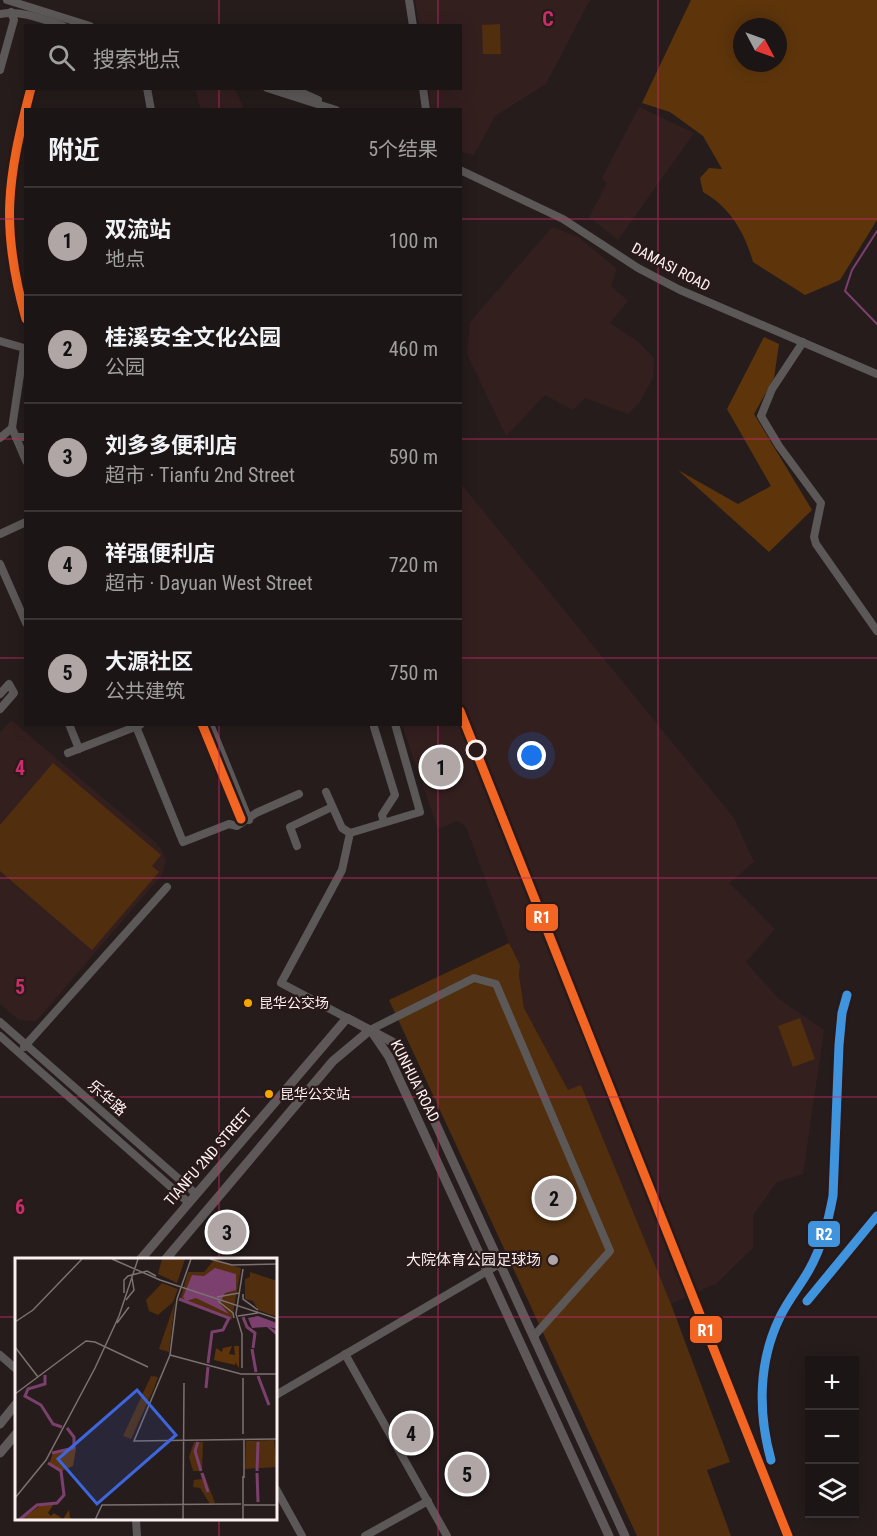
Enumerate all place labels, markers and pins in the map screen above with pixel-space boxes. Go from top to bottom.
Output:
unlabelled marker [466,740,486,760]
pin: 1 [422,744,460,789]
place label: 昆华公交场 [259,995,329,1011]
marker: 昆华公交场 [242,997,254,1009]
place label: 昆华公交站 [280,1086,350,1102]
marker: 昆华公交站 [263,1088,275,1100]
pin: 2 [534,1176,574,1220]
pin: 3 [208,1210,246,1254]
place label: 大院体育公园足球场 [406,1251,541,1269]
marker: 大院体育公园足球场 [546,1253,560,1267]
pin: 4 [392,1410,430,1456]
pin: 5 [448,1452,486,1496]

